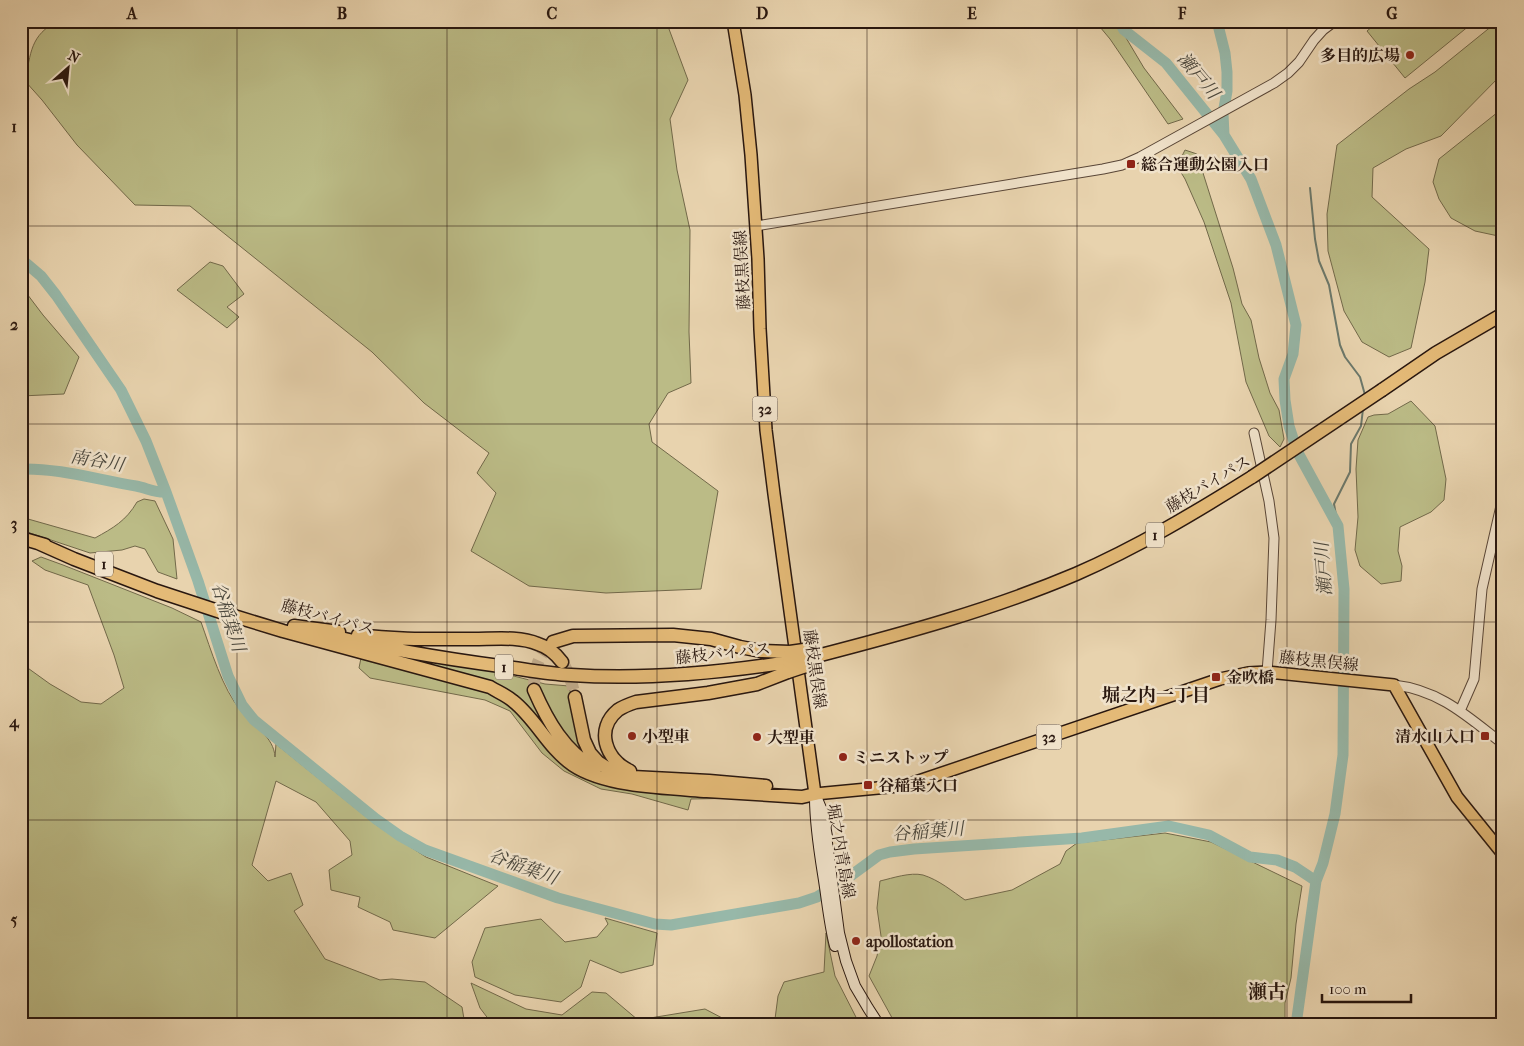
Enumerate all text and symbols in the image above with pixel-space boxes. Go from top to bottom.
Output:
text: A [126,4,138,23]
text: B [337,4,347,23]
text: C [547,4,558,23]
text: D [756,4,768,23]
text: E [967,4,977,23]
text: F [1177,4,1187,23]
text: G [1386,4,1398,23]
north arrow [42,42,92,92]
place label: 多目的広場 [1320,46,1400,65]
text: N [65,47,83,67]
water label: 瀬戸川 [1173,49,1225,105]
marker: 多目的広場 [1404,49,1416,61]
text: 1 [11,117,17,136]
place label: 総合運動公園入口 [1141,155,1269,174]
marker: 総合運動公園入口 [1125,158,1137,170]
street label: 藤枝黒俣線 [730,230,754,310]
text: 2 [10,315,18,334]
road number: 32 [752,396,778,422]
water label: 南谷川 [69,446,127,476]
street label: 藤枝バイパス [1162,451,1254,517]
text: 3 [11,514,17,534]
road number: 1 [1146,522,1164,548]
water label: 瀬戸川 [1312,539,1336,597]
road number: 1 [95,552,113,576]
water label: 谷稲葉川 [207,580,250,656]
street label: 藤枝バイパス [279,595,377,639]
street label: 藤枝黒俣線 [800,628,830,710]
street label: 藤枝バイパス [674,639,772,667]
street label: 藤枝黒俣線 [1278,647,1360,675]
road number: 1 [495,654,513,680]
place label: 金吹橋 [1226,668,1274,687]
marker: 金吹橋 [1210,671,1222,683]
district label: 堀之内一丁目 [1102,685,1210,706]
text: 4 [8,712,20,732]
road number: 32 [1036,724,1062,750]
place label: 小型車 [642,727,690,746]
place label: 清水山入口 [1395,727,1475,746]
place label: 大型車 [767,728,815,747]
marker: 小型車 [626,730,638,742]
marker: 清水山入口 [1479,730,1491,742]
marker: 大型車 [751,731,763,743]
place label: ミニストップ [853,748,949,767]
marker: ミニストップ [837,751,849,763]
place label: 谷稲葉入口 [878,776,958,795]
marker: 谷稲葉入口 [862,779,874,791]
street label: 堀之内青島線 [823,802,859,900]
water label: 谷稲葉川 [891,818,967,846]
water label: 谷稲葉川 [486,845,562,890]
text: 5 [11,910,18,929]
place label: apollostation [866,932,954,952]
marker: apollostation [850,935,862,947]
scale bar [1322,971,1410,1003]
text: 100 m [1329,980,1367,998]
district label: 瀬古 [1248,981,1286,1003]

